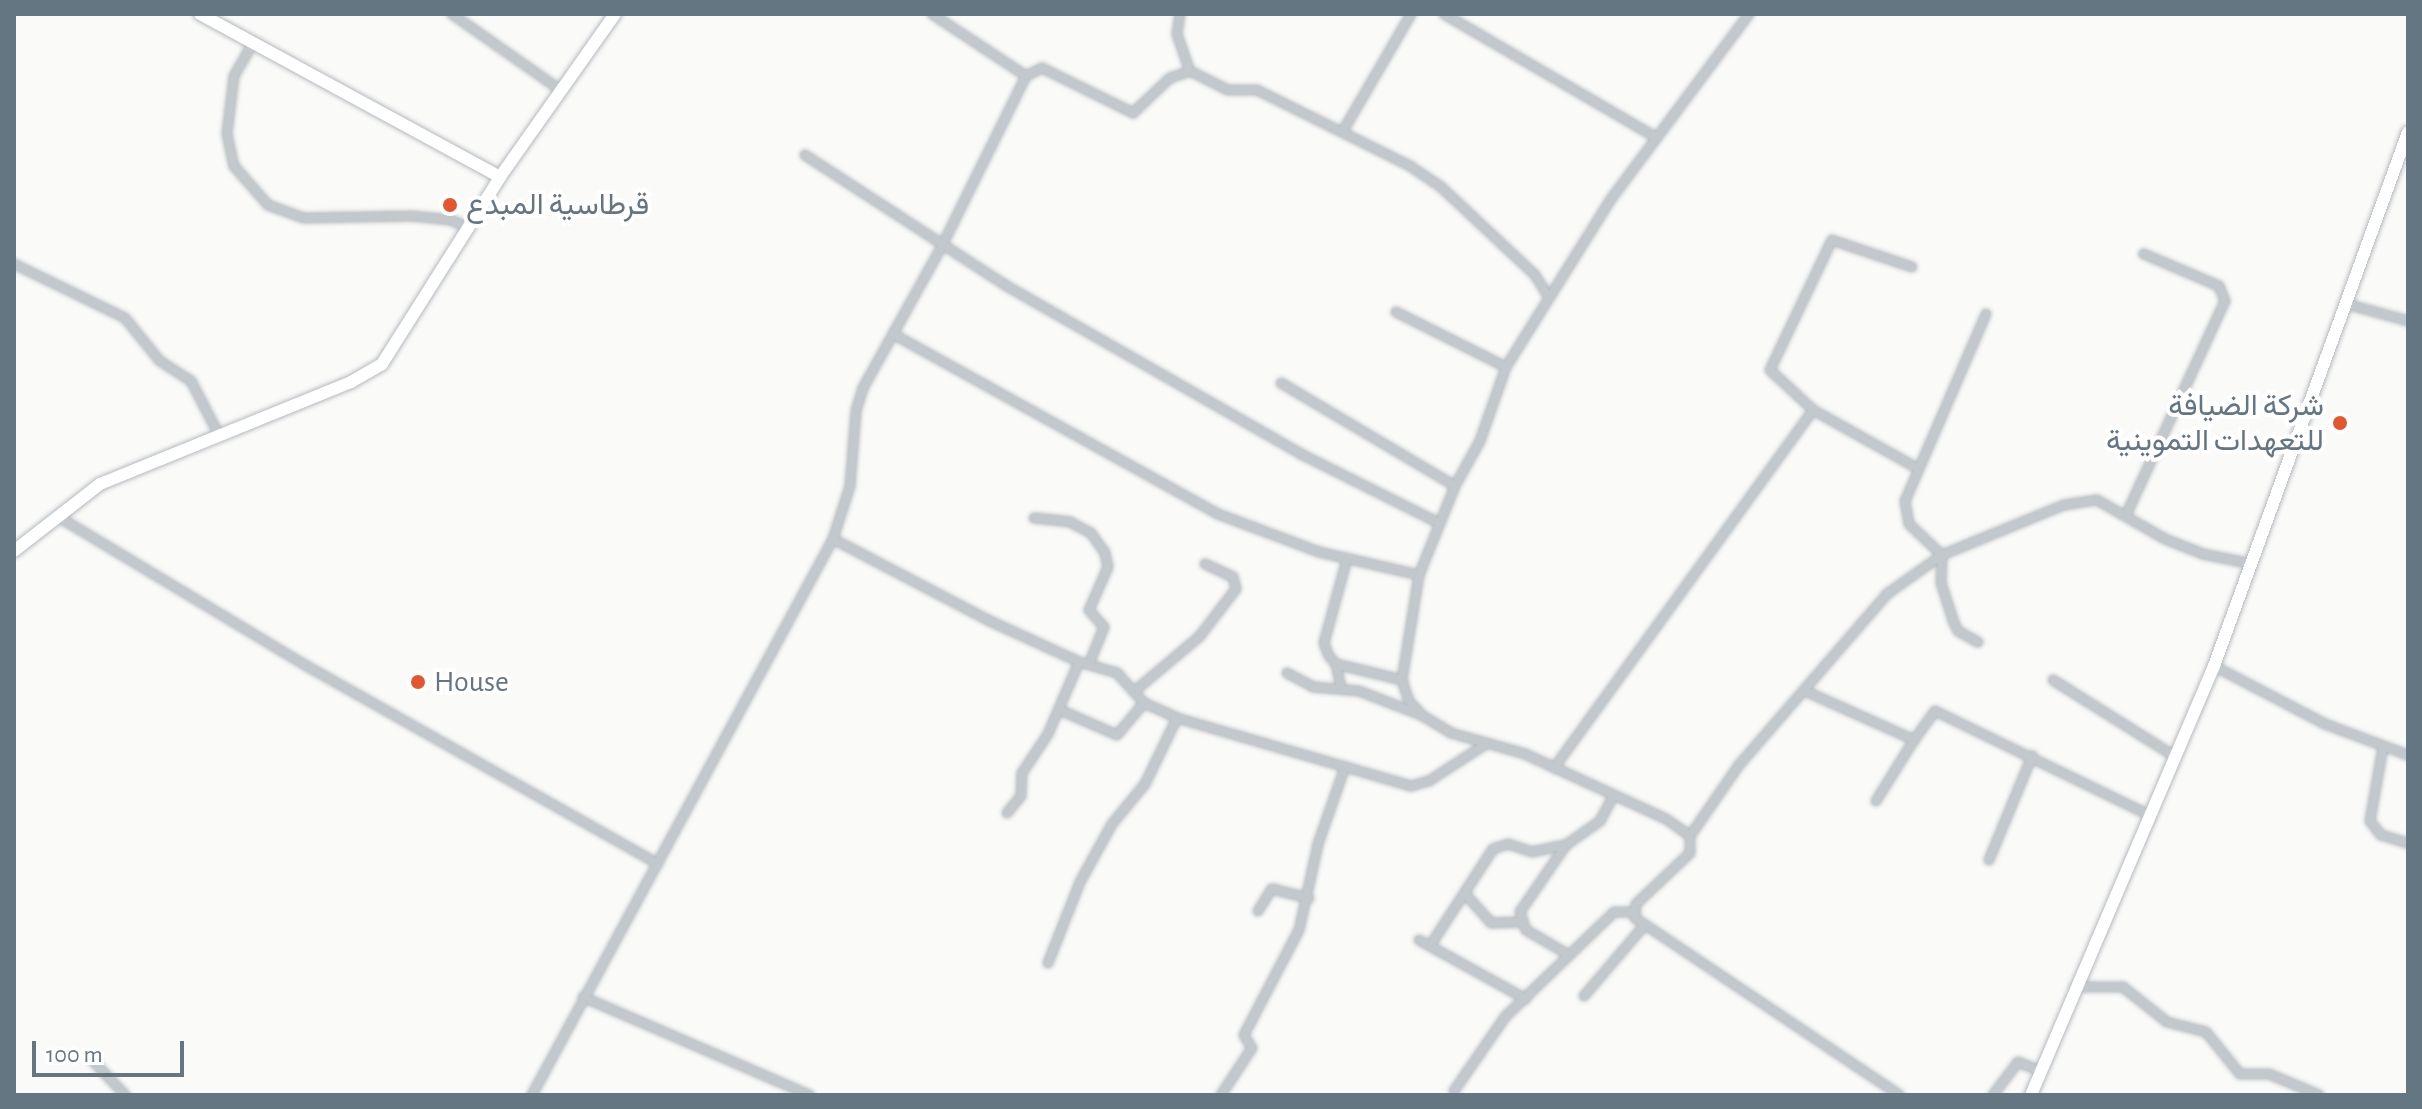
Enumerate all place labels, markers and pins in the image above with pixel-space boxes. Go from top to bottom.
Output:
place label: قرطاسية المبدع [466,187,649,223]
marker: قرطاسية المبدع [441,196,459,214]
place label: شركة الضيافة للتعهدات التموينية [2106,388,2324,458]
marker: شركة الضيافة للتعهدات التموينية [2331,414,2349,432]
place label: House [434,664,509,700]
marker: House [409,673,427,691]

